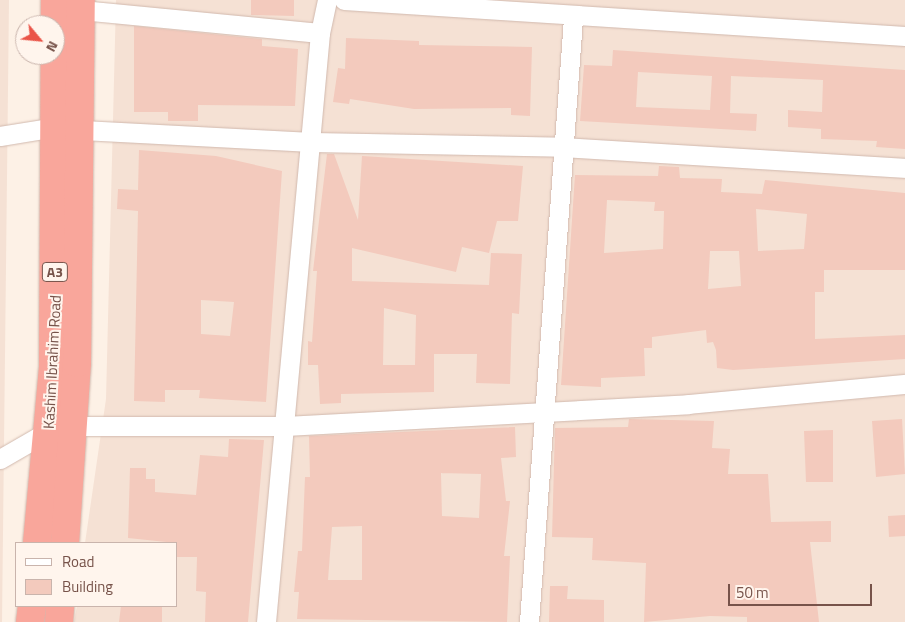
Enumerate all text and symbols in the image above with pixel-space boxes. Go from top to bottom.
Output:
north arrow [15,15,65,65]
text: N [41,38,64,56]
road number: A3 [41,260,69,284]
street label: Kashim Ibrahim Road [40,295,64,429]
legend [15,542,178,607]
text: Road [62,550,94,573]
scale bar [730,574,874,606]
text: Building [62,575,113,598]
text: 50 m [736,581,769,604]

